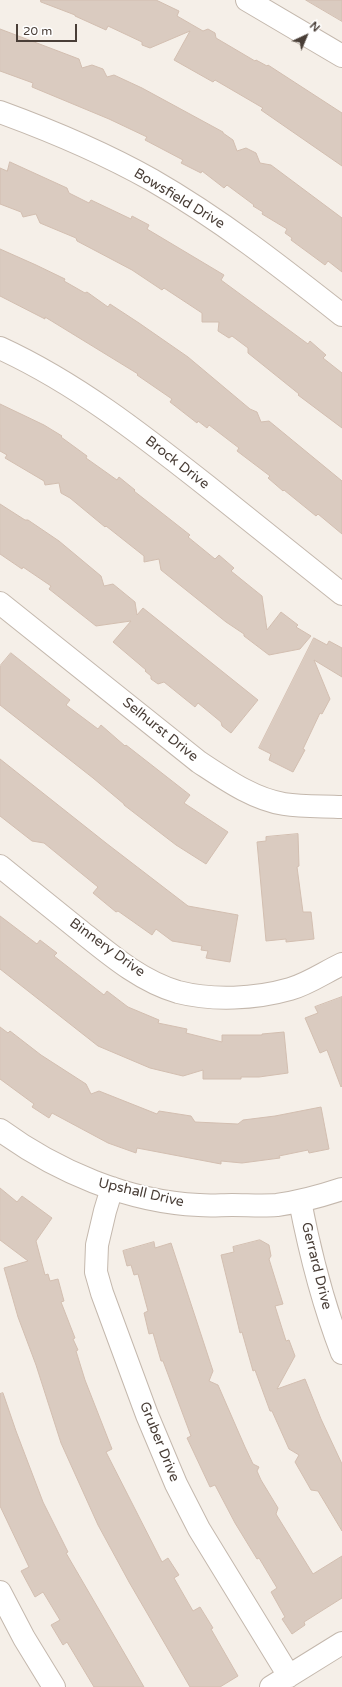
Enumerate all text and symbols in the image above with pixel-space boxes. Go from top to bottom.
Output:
scale bar [18,16,79,42]
north arrow [286,16,326,56]
text: N [307,19,322,35]
text: 20 m [23,24,52,38]
street label: Bowsfield Drive [130,165,228,233]
street label: Brock Drive [142,433,212,493]
street label: Selhurst Drive [119,694,201,766]
street label: Binnery Drive [66,915,148,981]
street label: Upshall Drive [97,1175,185,1211]
street label: Gerrard Drive [297,1221,335,1311]
street label: Gruber Drive [135,1400,183,1484]

